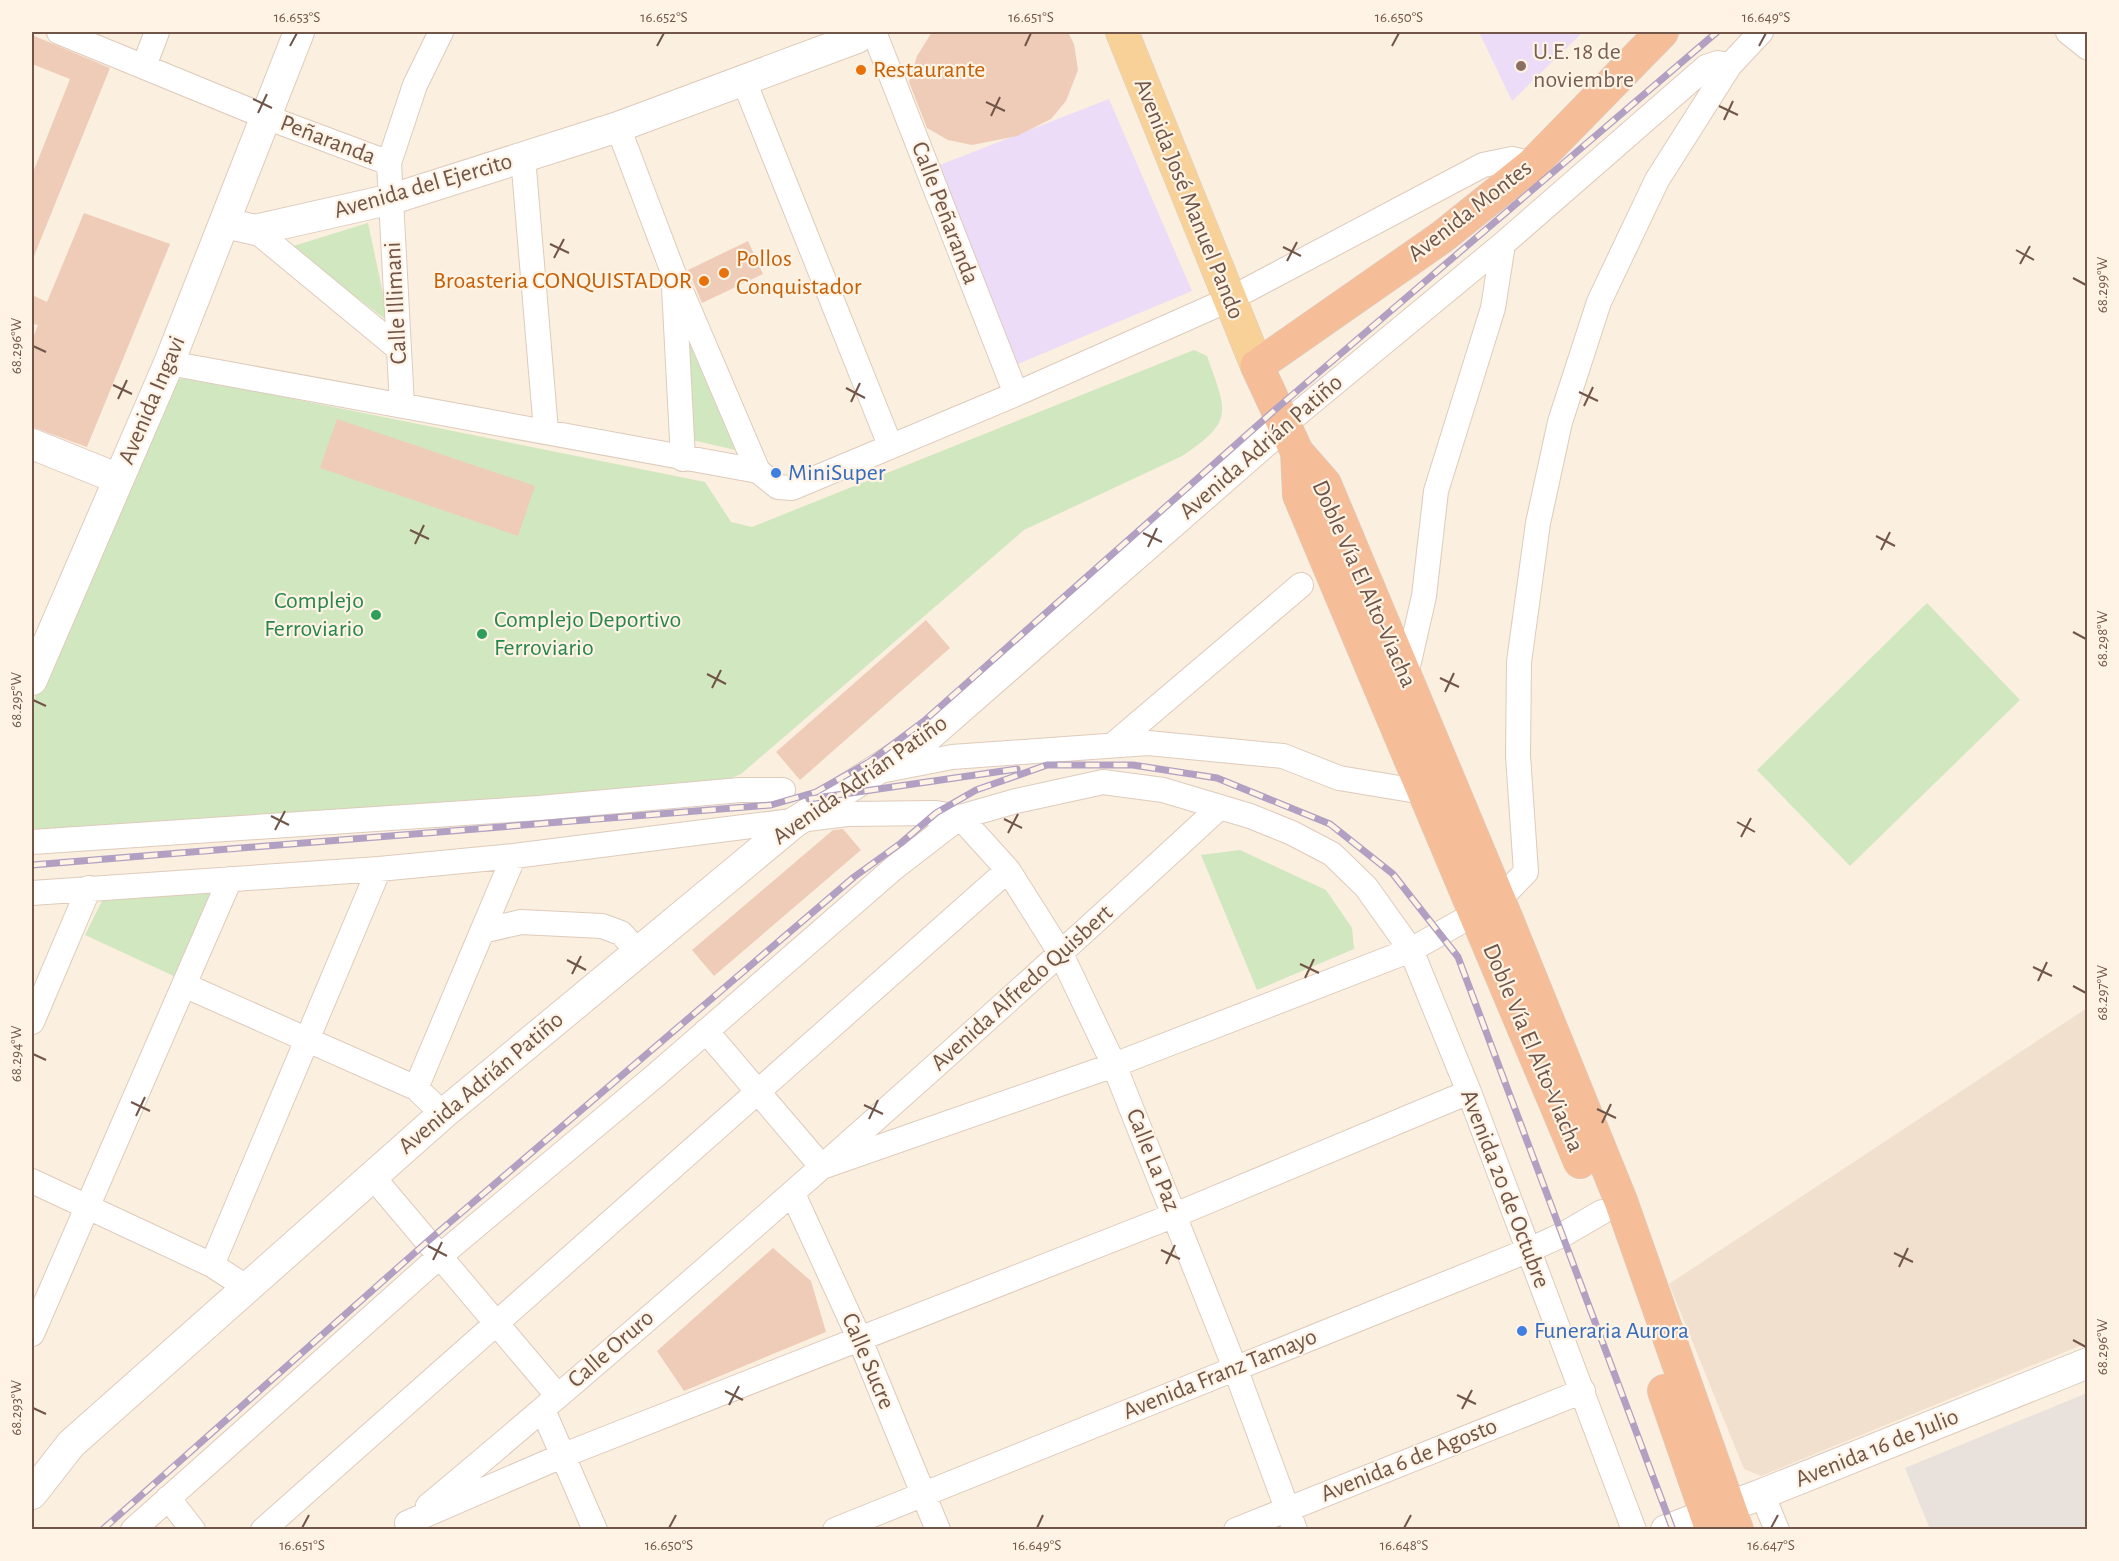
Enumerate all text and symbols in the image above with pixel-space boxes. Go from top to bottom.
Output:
text: 16.653°S [274,10,320,25]
text: 16.652°S [640,10,688,25]
text: 16.651°S [1008,10,1054,25]
text: 16.650°S [1375,10,1423,25]
text: 16.649°S [1742,10,1790,25]
place label: U.E. 18 de noviembre [1533,40,1634,92]
place label: Restaurante [873,58,985,82]
marker: U.E. 18 de noviembre [1514,59,1528,73]
marker: Restaurante [854,63,868,77]
street label: Avenida José Manuel Pando [1130,75,1248,323]
street label: Peñaranda [277,111,379,169]
street label: Calle Peñaranda [907,138,983,288]
street label: Avenida del Ejercito [331,149,515,223]
street label: Avenida Montes [1404,155,1536,267]
street label: Calle Illimani [381,241,411,365]
place label: Pollos Conquistador [736,247,862,299]
text: 68.299°W [2095,256,2110,313]
marker: Pollos Conquistador [717,266,731,280]
place label: Broasteria CONQUISTADOR [433,269,692,293]
marker: Broasteria CONQUISTADOR [697,274,711,288]
text: 68.296°W [9,317,24,374]
street label: Avenida Ingavi [114,332,190,468]
street label: Avenida Adrián Patiño [1175,370,1347,524]
place label: MiniSuper [788,461,886,485]
marker: MiniSuper [769,466,783,480]
street label: Doble Vía El Alto-Viacha [1307,477,1421,691]
place label: Complejo Ferroviario [264,589,364,641]
marker: Complejo Ferroviario [369,608,383,622]
place label: Complejo Deportivo Ferroviario [494,608,681,660]
text: 68.298°W [2095,610,2110,667]
marker: Complejo Deportivo Ferroviario [475,627,489,641]
text: 68.295°W [9,672,24,728]
street label: Avenida Adrián Patiño [768,711,952,849]
street label: Avenida Alfredo Quisbert [927,900,1118,1076]
street label: Doble Vía El Alto-Viacha [1478,940,1588,1156]
text: 68.297°W [2095,965,2110,1021]
street label: Avenida Adrián Patiño [394,1007,568,1159]
text: 68.294°W [9,1025,24,1082]
street label: Avenida 20 de Octubre [1456,1087,1554,1291]
street label: Calle La Paz [1122,1105,1184,1215]
street label: Calle Oruro [564,1306,658,1392]
street label: Calle Sucre [837,1309,899,1413]
text: 68.296°W [2095,1318,2110,1375]
place label: Funeraria Aurora [1534,1319,1689,1343]
street label: Avenida Franz Tamayo [1120,1324,1320,1424]
marker: Funeraria Aurora [1515,1324,1529,1338]
text: 68.293°W [9,1380,24,1436]
street label: Avenida 16 de Julio [1792,1404,1962,1492]
street label: Avenida 6 de Agosto [1317,1414,1501,1506]
text: 16.651°S [279,1538,325,1553]
text: 16.650°S [645,1538,693,1553]
text: 16.649°S [1013,1538,1061,1553]
text: 16.648°S [1380,1538,1428,1553]
text: 16.647°S [1747,1538,1795,1553]

